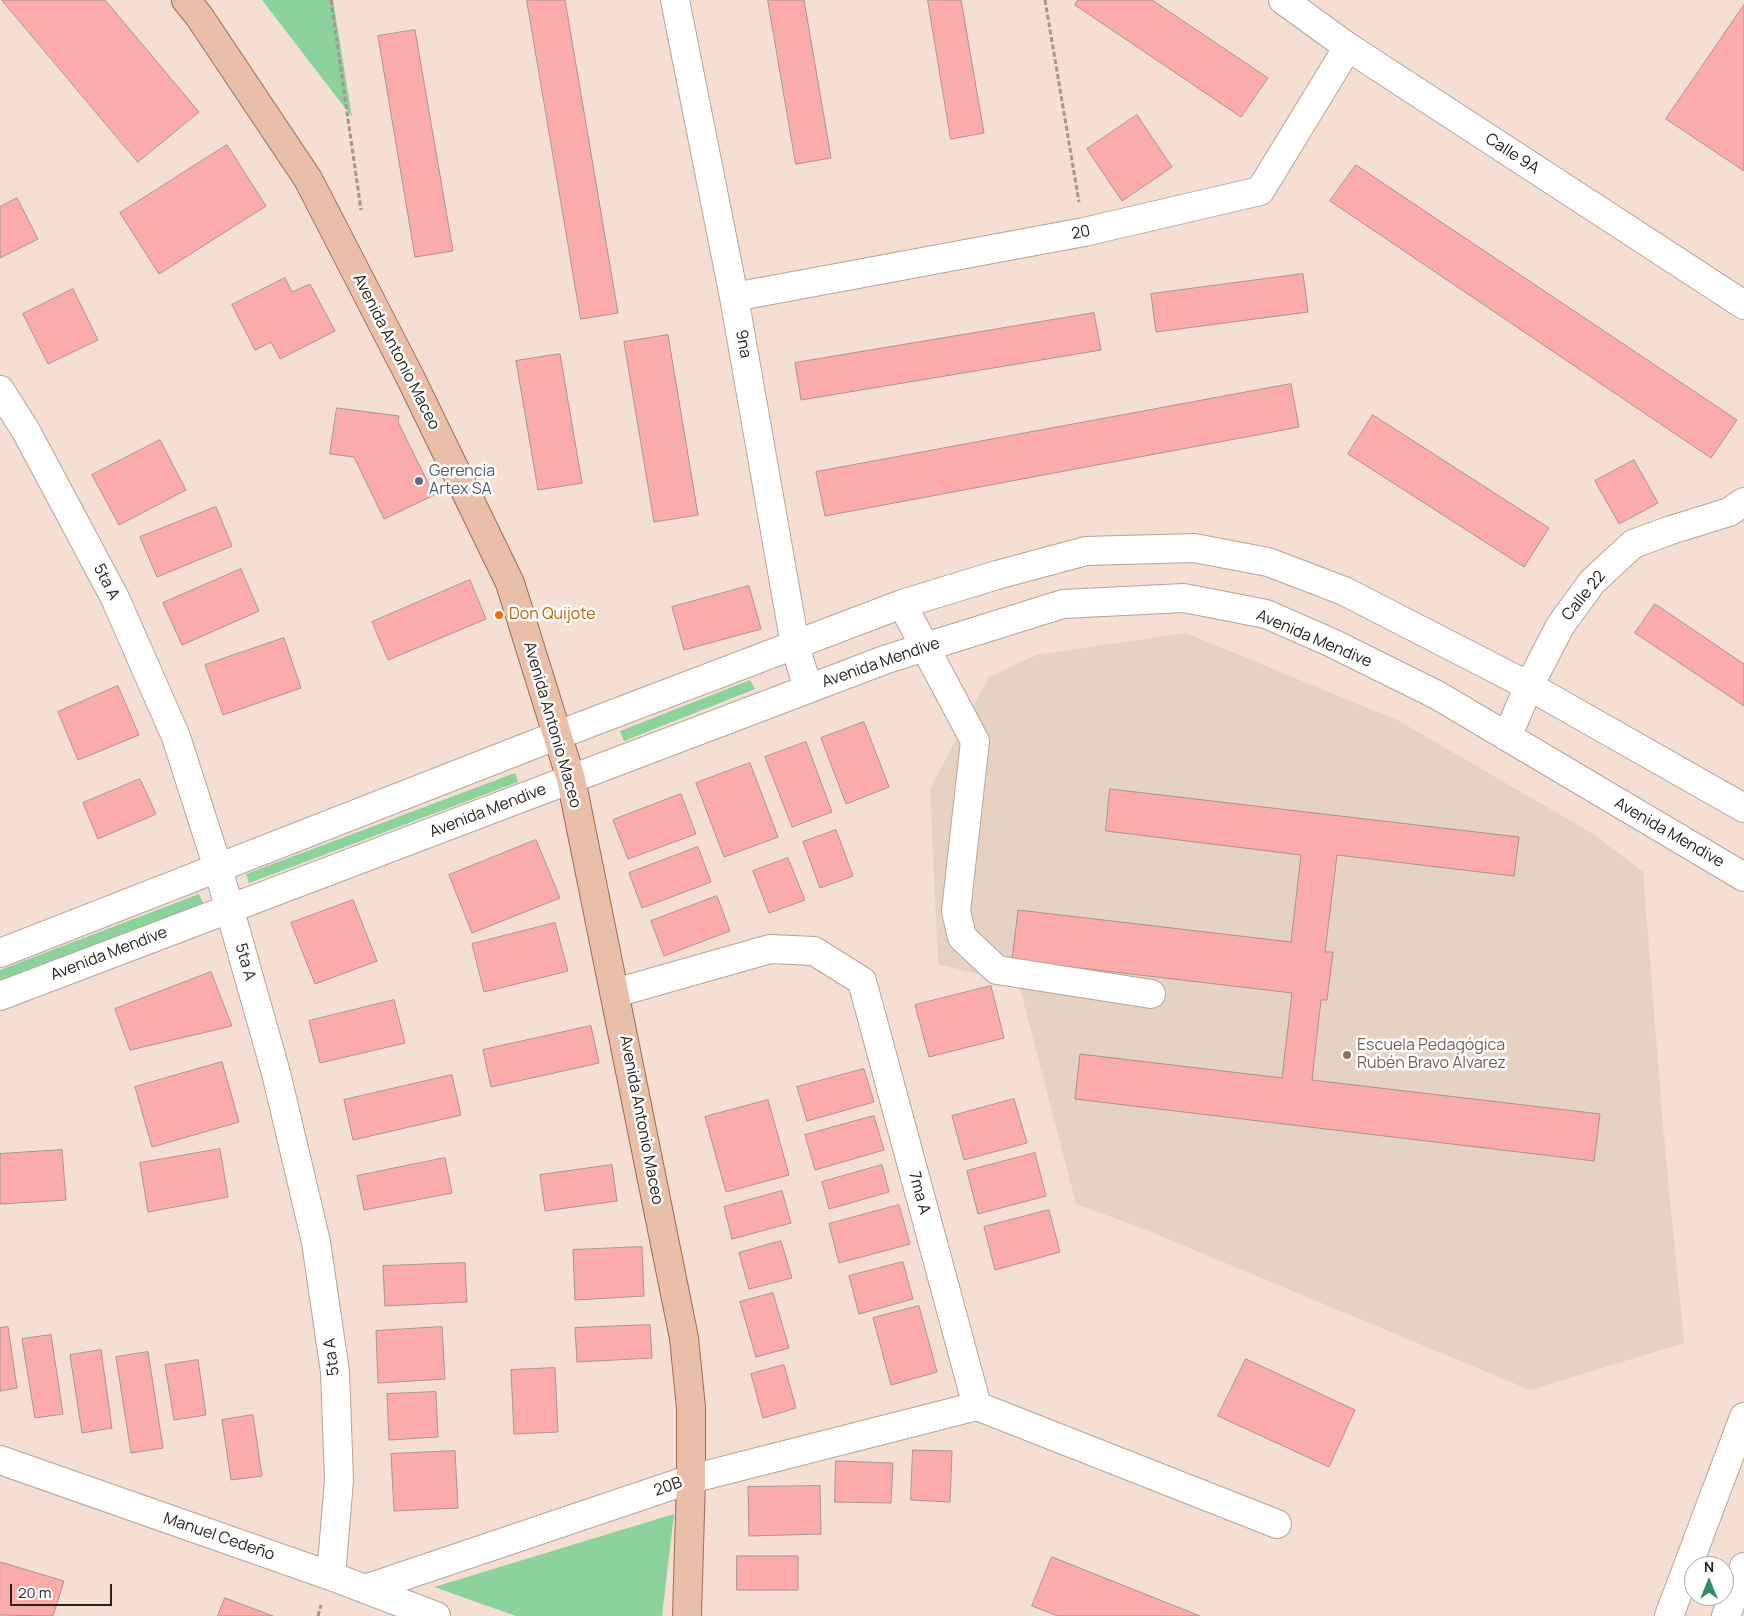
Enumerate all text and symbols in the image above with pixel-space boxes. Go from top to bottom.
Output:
street label: Calle 9A [1481,129,1543,179]
street label: 20 [1070,222,1092,244]
street label: Avenida Antonio Maceo [348,271,444,433]
street label: 9na [731,328,755,360]
place label: Gerencia Artex SA [429,462,495,500]
marker: Gerencia Artex SA [413,475,425,487]
street label: 5ta A [89,561,123,603]
street label: Calle 22 [1558,567,1610,625]
place label: Don Quijote [509,605,596,625]
street label: Avenida Mendive [1253,606,1375,672]
marker: Don Quijote [493,609,505,621]
street label: Avenida Mendive [819,634,943,692]
street label: Avenida Antonio Maceo [519,640,585,810]
street label: Avenida Mendive [427,780,549,842]
street label: Avenida Mendive [1611,794,1727,872]
street label: Avenida Mendive [48,923,170,985]
street label: 5ta A [231,941,259,983]
street label: Avenida Antonio Maceo [615,1034,667,1206]
place label: Escuela Pedagógica Rubén Bravo Álvarez [1357,1036,1506,1074]
marker: Escuela Pedagógica Rubén Bravo Álvarez [1341,1049,1353,1061]
street label: 7ma A [904,1169,934,1217]
street label: 5ta A [320,1337,344,1377]
street label: 20B [651,1473,685,1501]
street label: Manuel Cedeño [161,1509,277,1565]
north arrow [1684,1556,1734,1606]
text: N [1704,1557,1714,1576]
scale bar [12,1574,115,1606]
text: 20 m [18,1582,51,1603]

